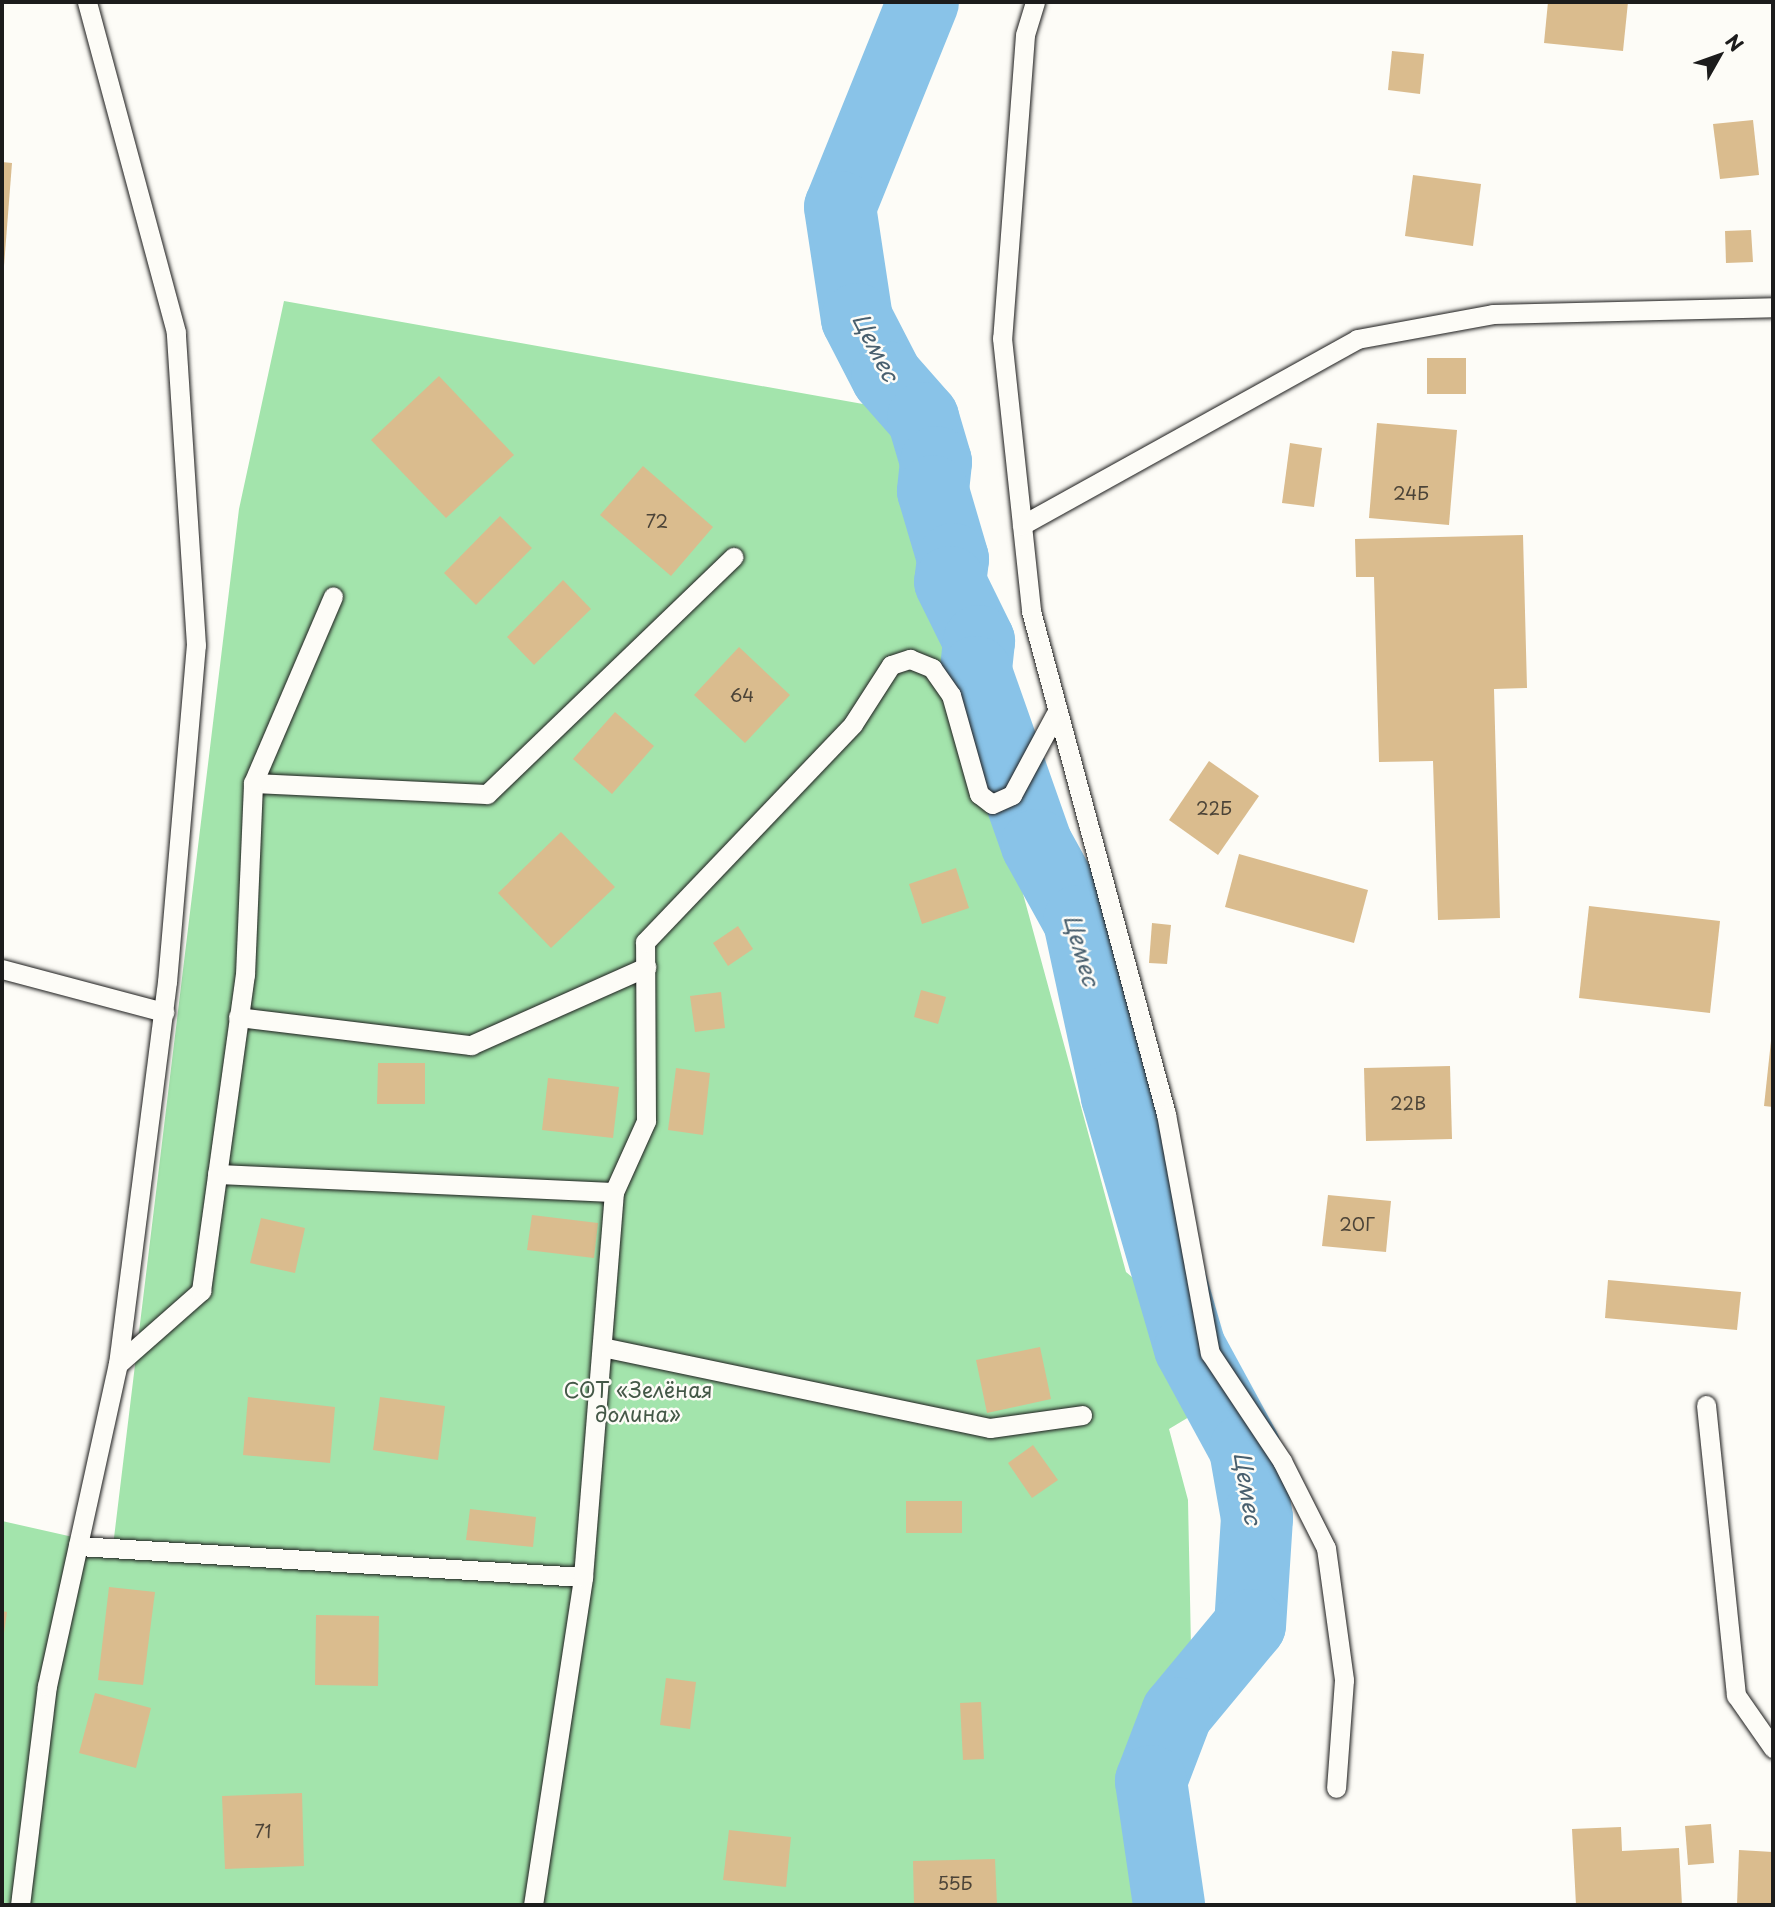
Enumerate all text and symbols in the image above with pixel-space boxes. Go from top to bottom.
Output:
north arrow [1684,21,1754,91]
text: N [1720,28,1751,57]
water label: Цемес [847,308,905,386]
house number: 24Б [1393,482,1429,504]
house number: 72 [646,510,668,532]
house number: 64 [730,684,754,706]
house number: 22Б [1196,797,1232,819]
water label: Цемес [1059,911,1105,989]
house number: 22В [1390,1092,1426,1114]
house number: 20Г [1339,1213,1375,1235]
park label: СОТ «Зелёная долина» [563,1376,713,1426]
water label: Цемес [1229,1450,1267,1526]
house number: 71 [255,1820,271,1842]
house number: 55Б [938,1872,972,1894]

